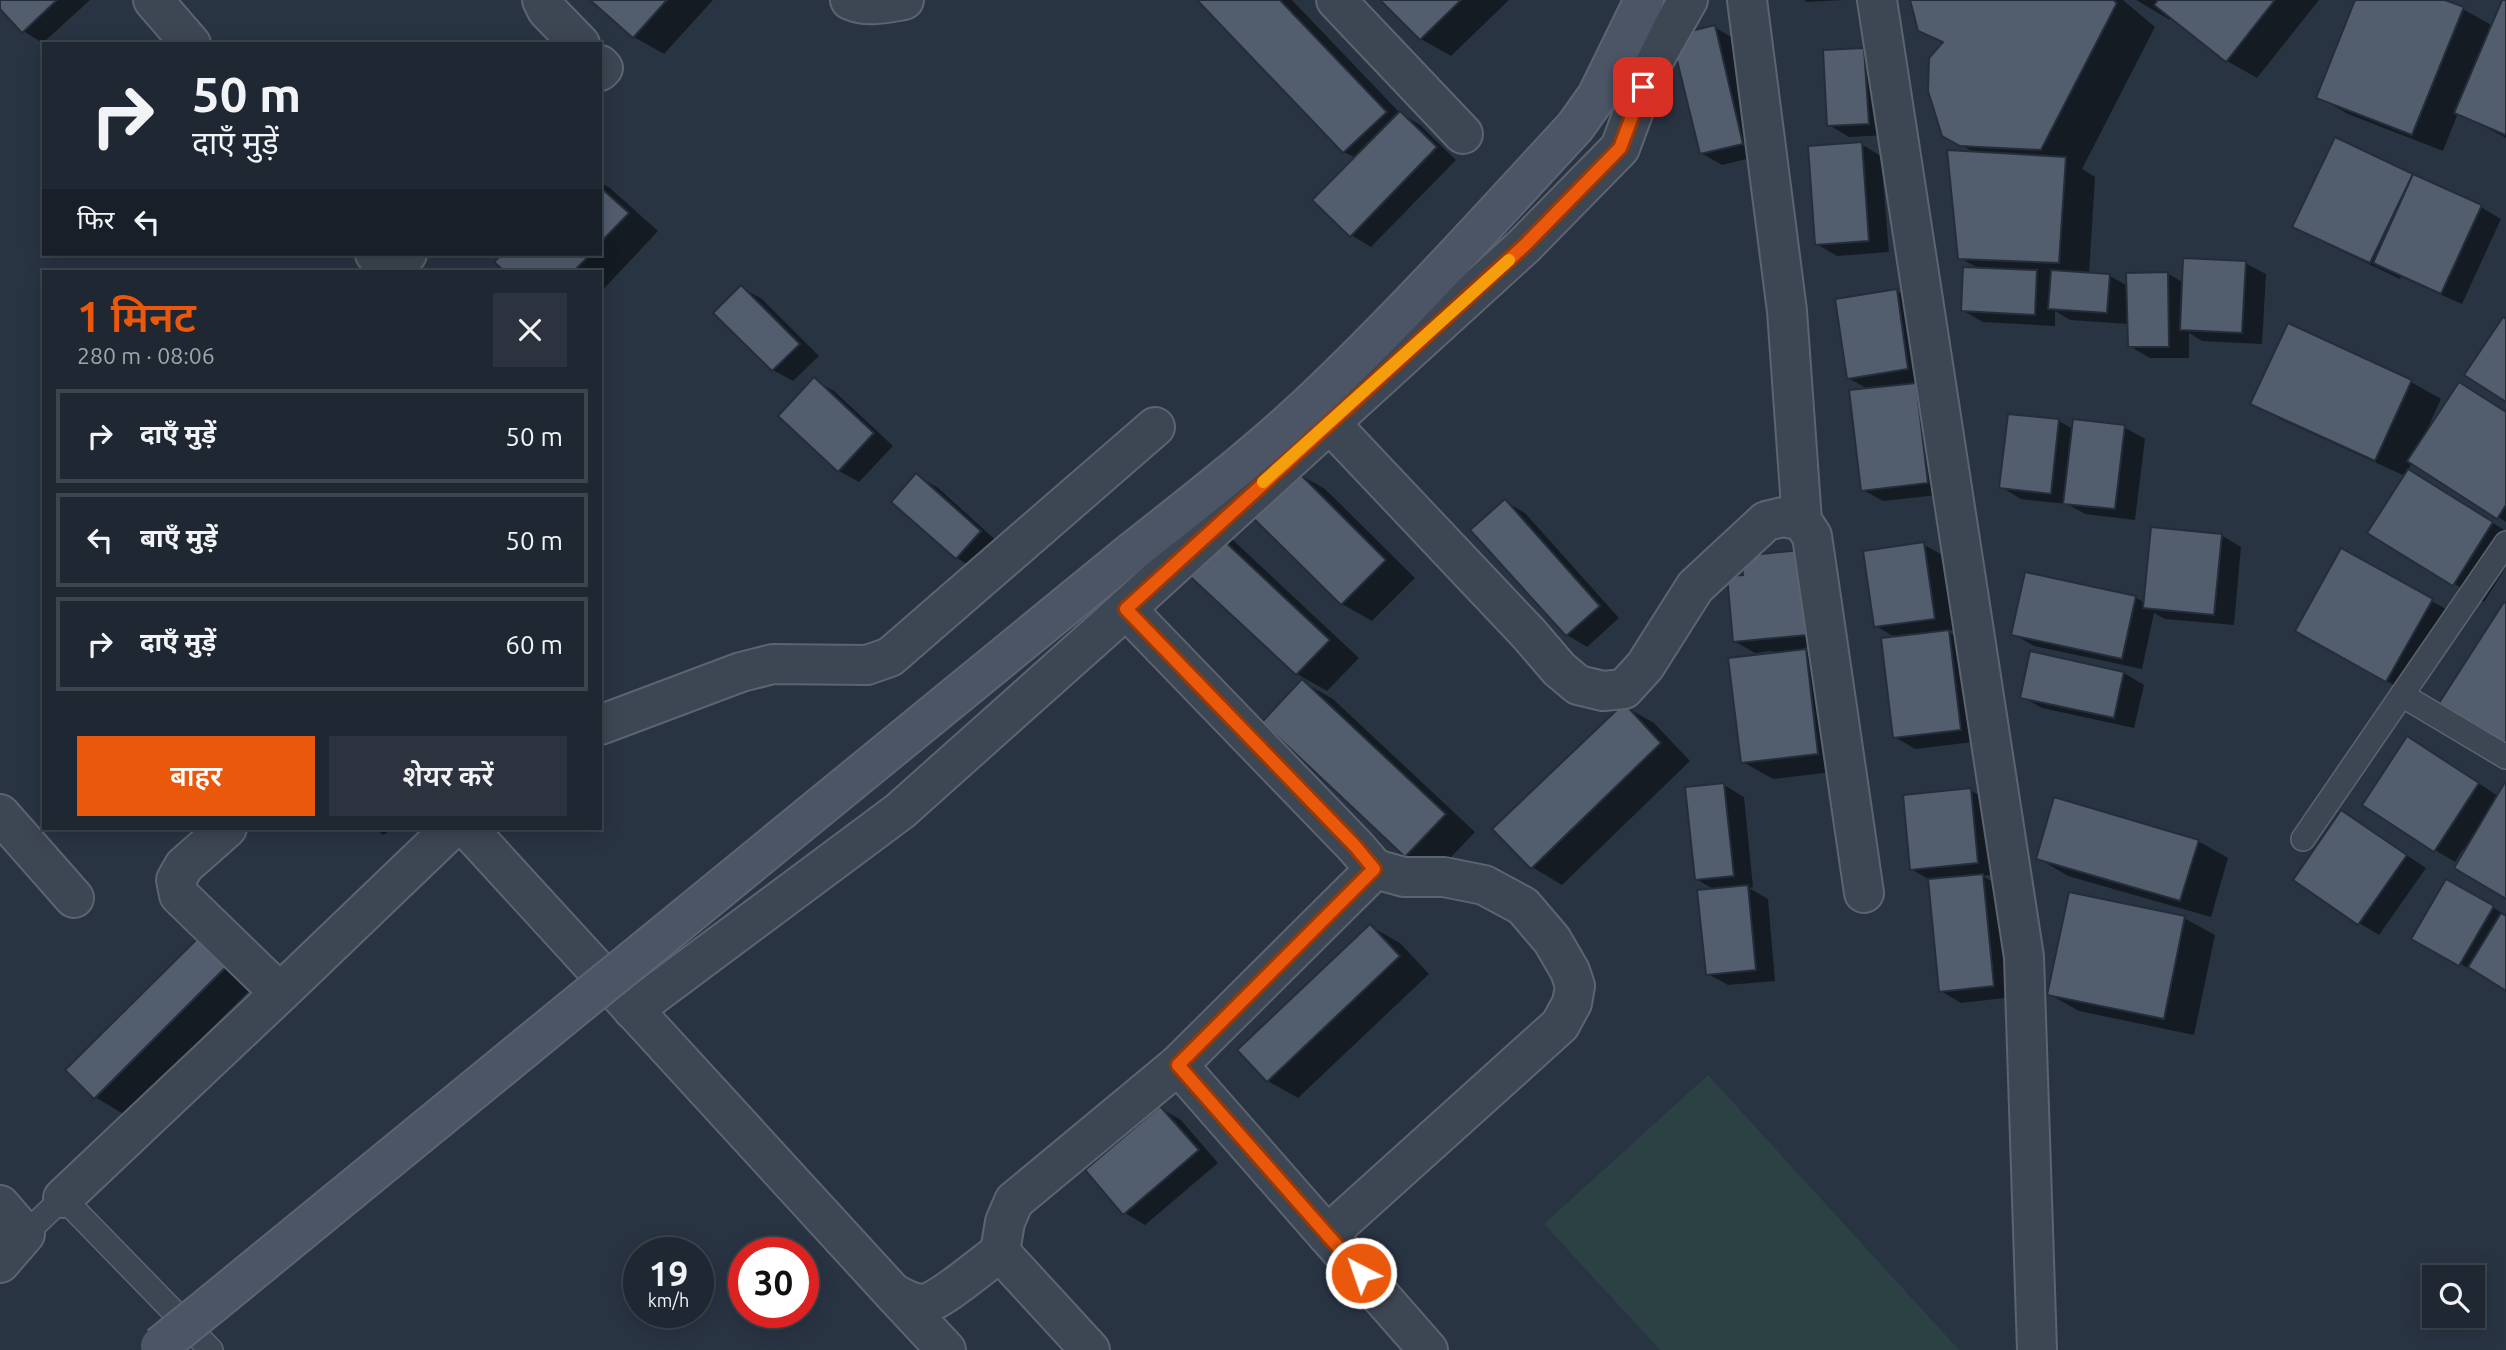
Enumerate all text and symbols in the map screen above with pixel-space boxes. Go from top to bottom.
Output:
pin [1613,57,1673,117]
text: 50 m [192,66,301,121]
icon: arrive [1624,68,1662,106]
icon: right [77,70,168,161]
text: दाएँ मुड़ें [192,124,279,160]
icon: left [128,203,166,241]
text: फिर [77,205,114,234]
text: 1 मिनट [77,293,196,340]
button: close [493,293,567,367]
text: 280 m · 08:06 [77,343,215,368]
icon: right [81,417,119,455]
text: दाएँ मुड़ें [140,419,216,448]
text: 50 m [505,422,563,451]
icon: left [81,521,119,559]
text: बाएँ मुड़ें [140,523,217,552]
text: 50 m [505,526,563,555]
icon: right [81,625,119,663]
text: दाएँ मुड़ें [140,627,216,656]
text: 60 m [505,630,563,659]
button: बाहर [77,736,315,816]
button: शेयर करें [329,736,567,816]
position arrow [1324,1236,1398,1310]
speed limit sign: 30 [728,1237,819,1328]
text: 19 [649,1253,688,1293]
map controls [2422,1265,2485,1328]
button: search [2422,1265,2485,1328]
text: km/h [648,1290,689,1310]

